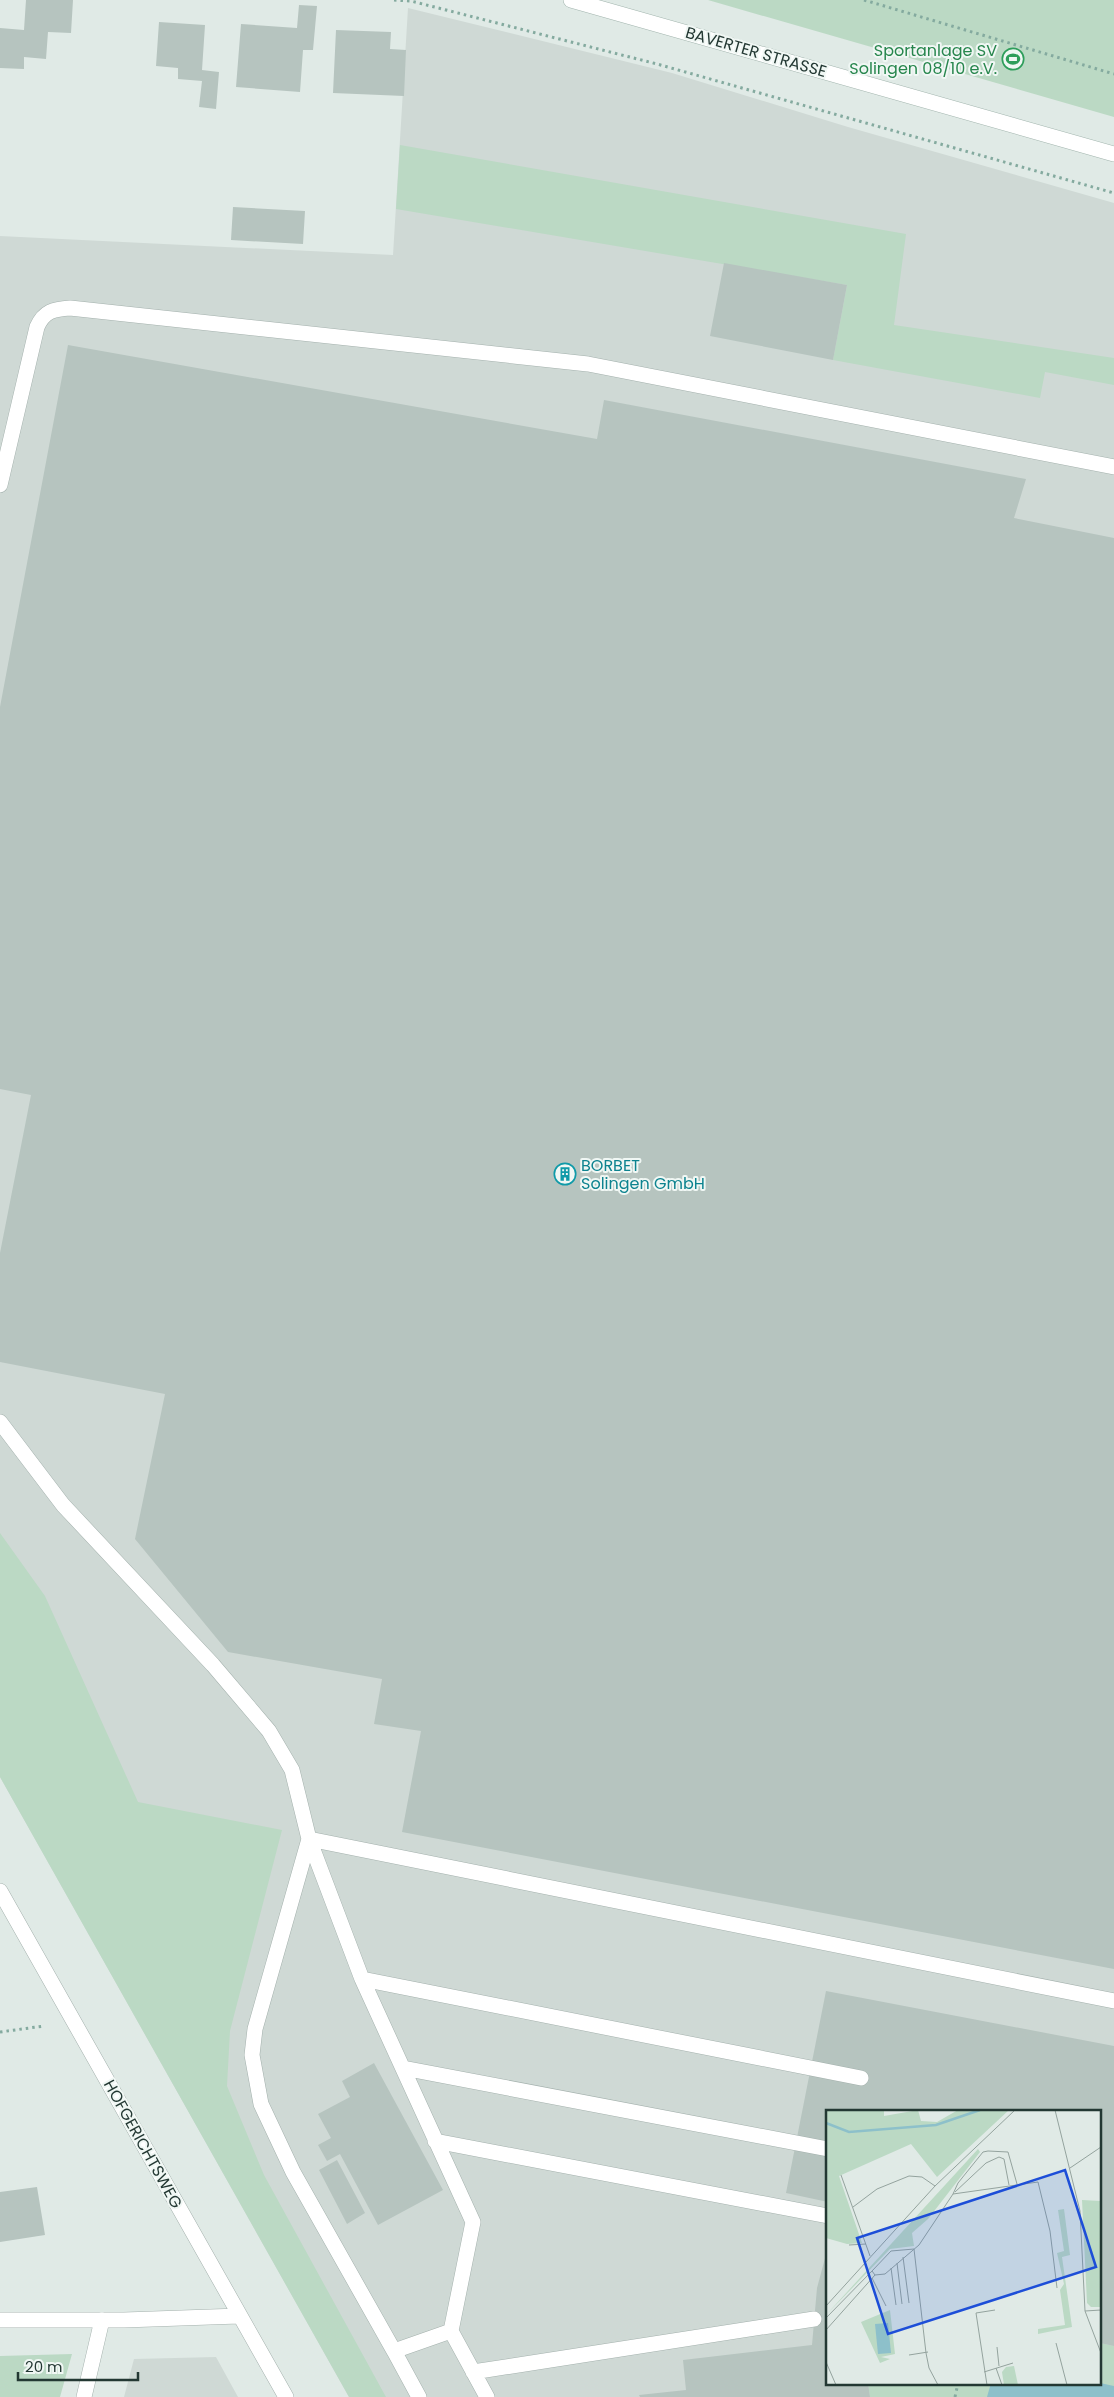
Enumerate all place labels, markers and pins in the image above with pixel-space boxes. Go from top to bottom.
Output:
place label: Sportanlage SV Solingen 08/10 e.V. [849,39,997,80]
sports icon: Sportanlage SV Solingen 08/10 e.V. [1001,47,1025,71]
place label: BORBET Solingen GmbH [581,1154,705,1195]
building icon: BORBET Solingen GmbH [553,1162,577,1186]

